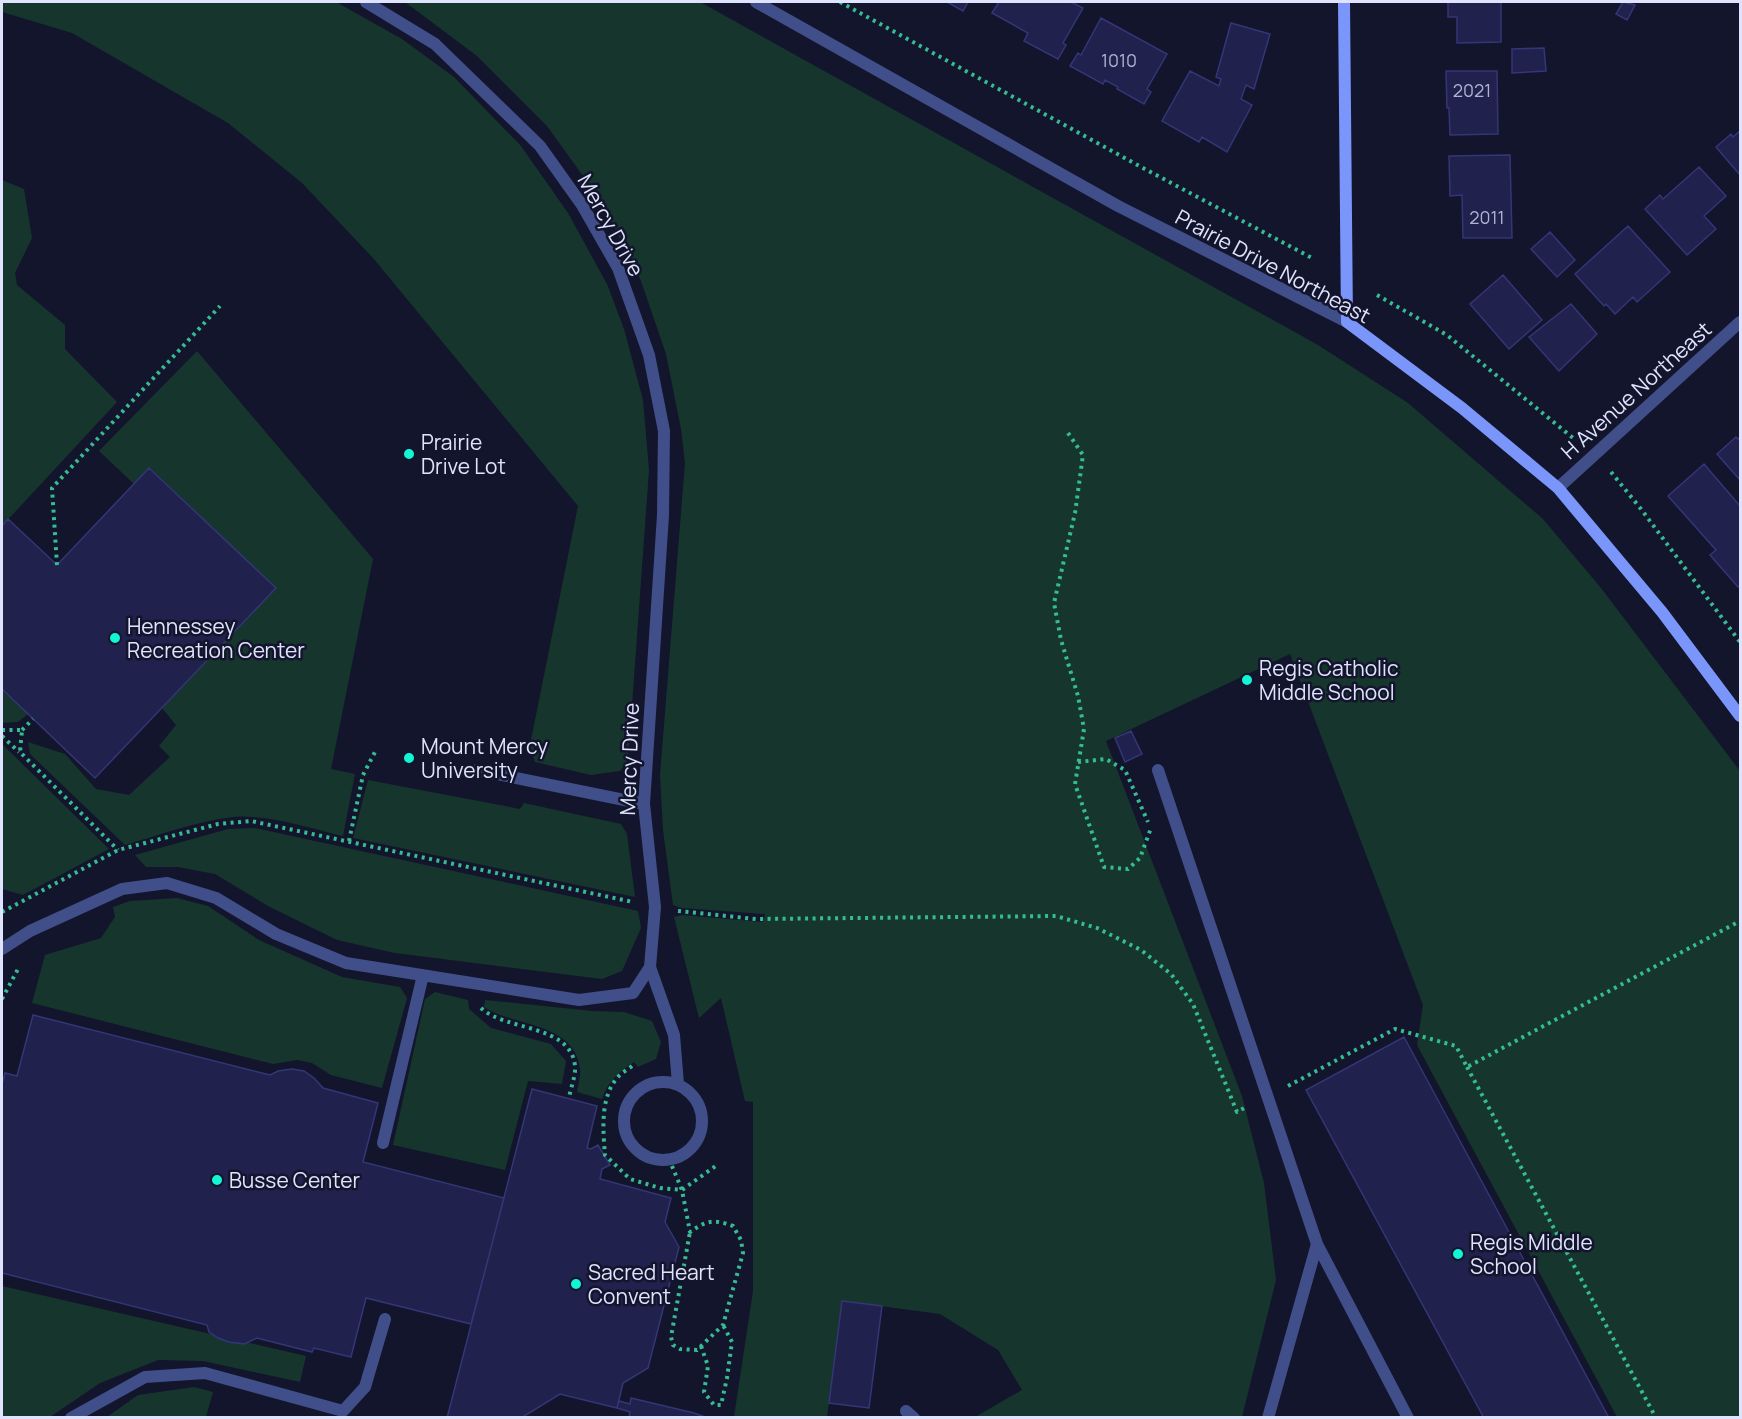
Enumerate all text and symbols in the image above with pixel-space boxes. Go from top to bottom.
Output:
house number: 1010 [1101,48,1137,72]
house number: 2021 [1453,78,1491,102]
street label: Mercy Drive [571,169,651,281]
street label: Prairie Drive Northeast [1171,203,1375,329]
house number: 2011 [1469,205,1505,229]
street label: H Avenue Northeast [1555,315,1717,465]
place label: Prairie Drive Lot [421,428,506,480]
marker: Prairie Drive Lot [402,447,416,461]
place label: Hennessey Recreation Center [127,612,305,664]
marker: Hennessey Recreation Center [108,631,122,645]
place label: Regis Catholic Middle School [1259,654,1399,706]
marker: Regis Catholic Middle School [1240,673,1254,687]
street label: Mercy Drive [613,702,645,816]
place label: Mount Mercy University [421,732,548,784]
marker: Mount Mercy University [402,751,416,765]
place label: Busse Center [229,1166,361,1194]
marker: Busse Center [210,1173,224,1187]
place label: Regis Middle School [1470,1228,1593,1280]
marker: Regis Middle School [1451,1247,1465,1261]
place label: Sacred Heart Convent [588,1258,715,1310]
marker: Sacred Heart Convent [569,1277,583,1291]

